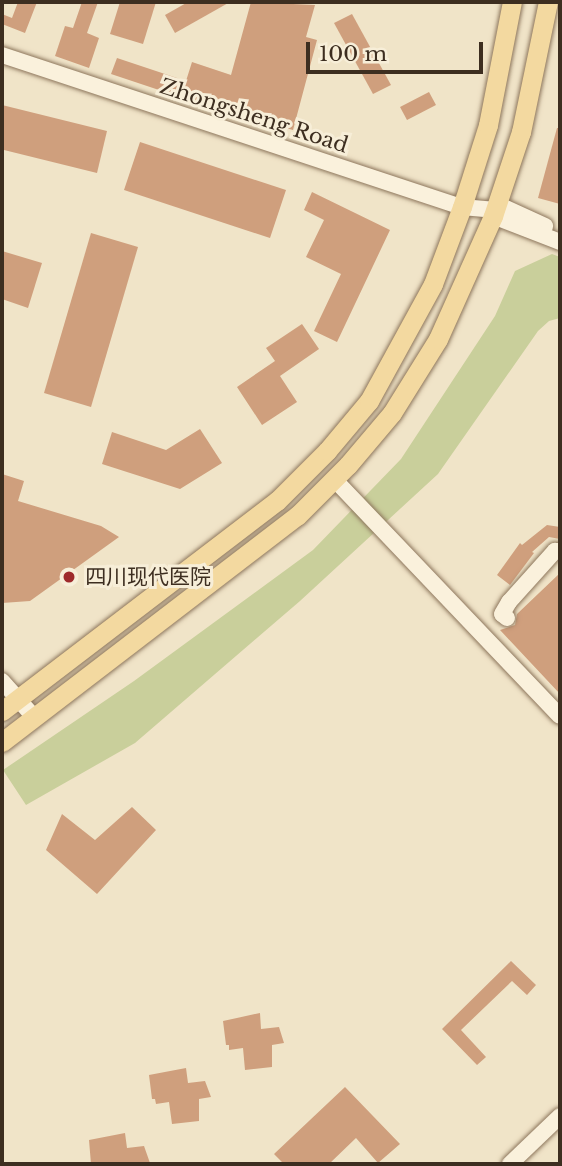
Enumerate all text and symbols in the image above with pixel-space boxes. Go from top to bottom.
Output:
scale bar [310,28,487,72]
text: 100 m [319,41,387,67]
street label: Zhongsheng Road [157,74,351,158]
place label: 四川现代医院 [85,564,211,590]
marker: 四川现代医院 [59,567,79,587]

